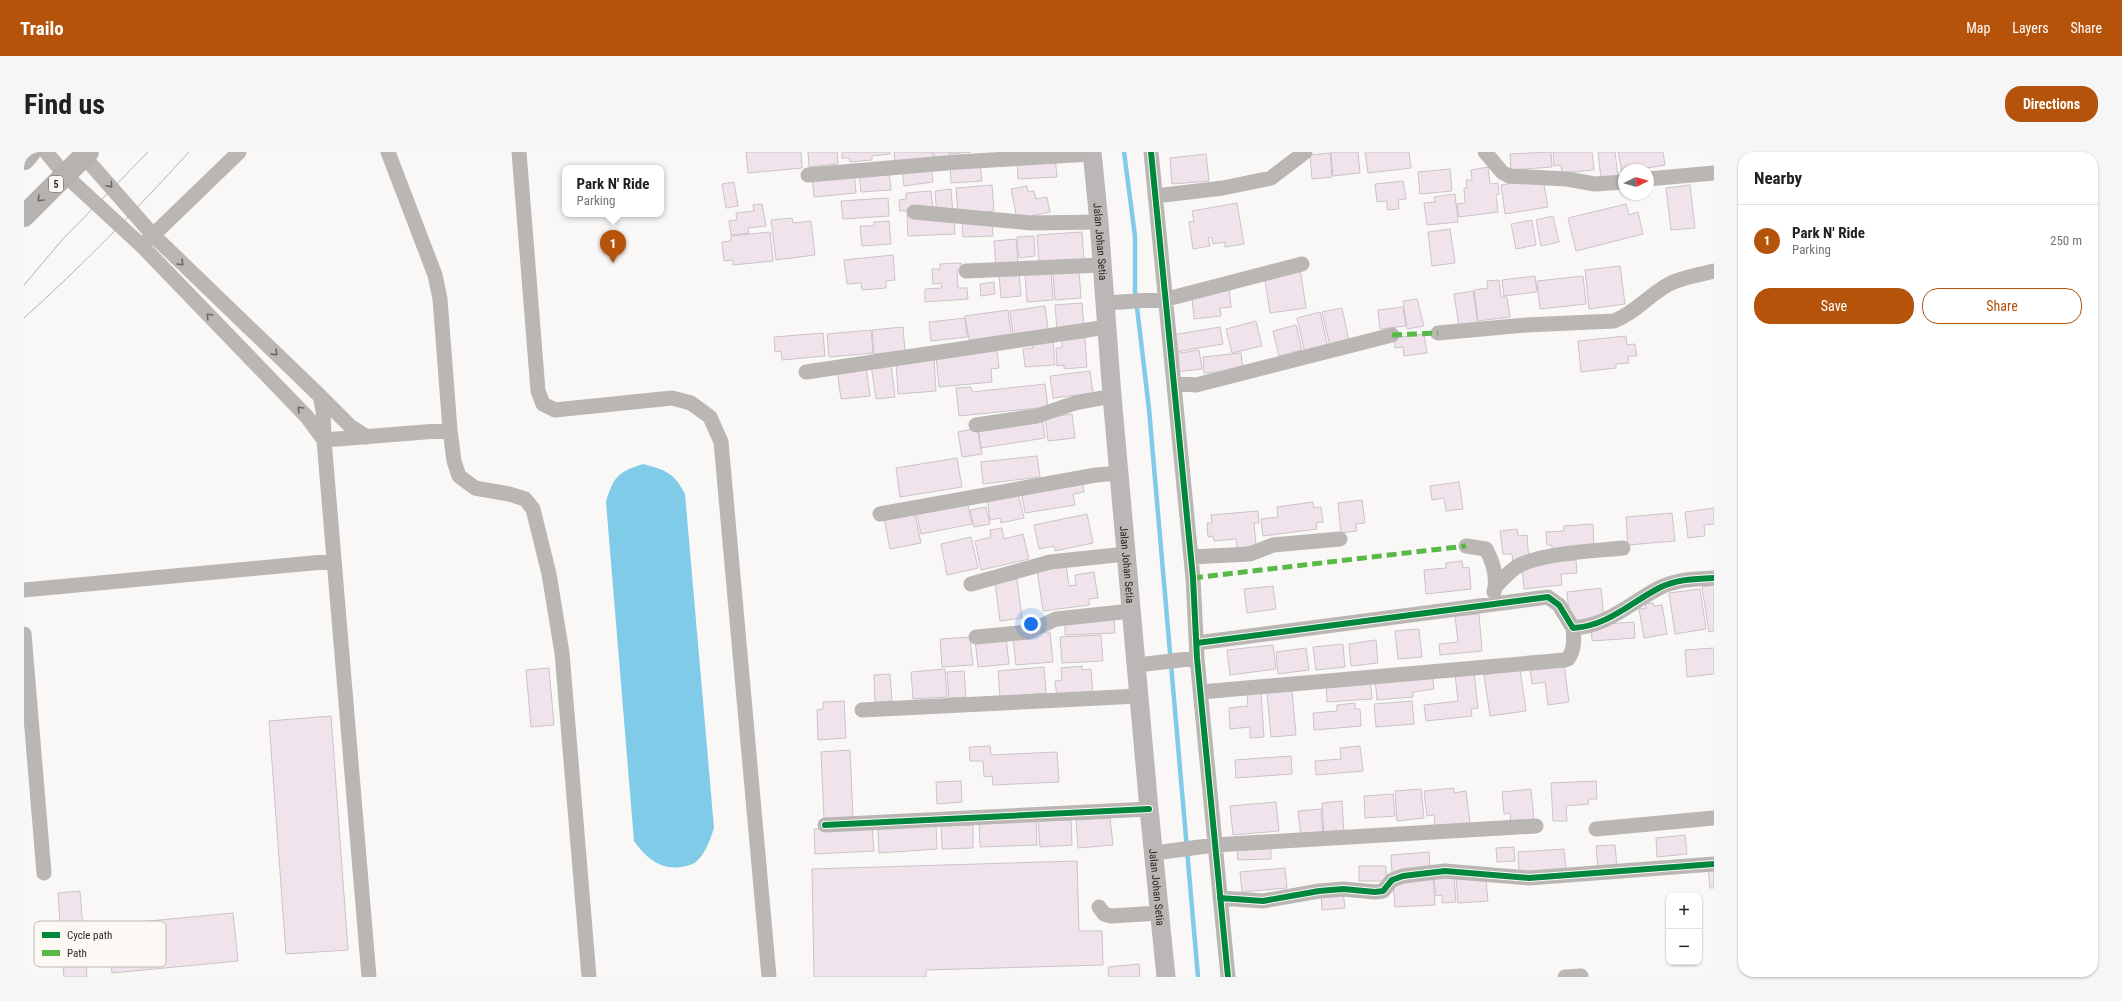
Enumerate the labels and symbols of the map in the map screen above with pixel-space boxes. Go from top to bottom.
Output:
north arrow [1618,164,1654,200]
road number: 5 [49,176,63,192]
one-way arrow [105,180,112,188]
one-way arrow [38,194,45,202]
street label: Jalan Johan Setia [1091,202,1110,281]
pin: 1 [600,230,626,263]
one-way arrow [176,258,184,266]
one-way arrow [206,313,214,321]
one-way arrow [270,348,278,355]
one-way arrow [297,406,304,414]
street label: Jalan Johan Setia [1117,525,1137,604]
your location [1021,614,1041,634]
street label: Jalan Johan Setia [1147,848,1167,926]
legend [34,921,166,967]
text: Cycle path [67,929,112,942]
text: Path [67,947,87,960]

